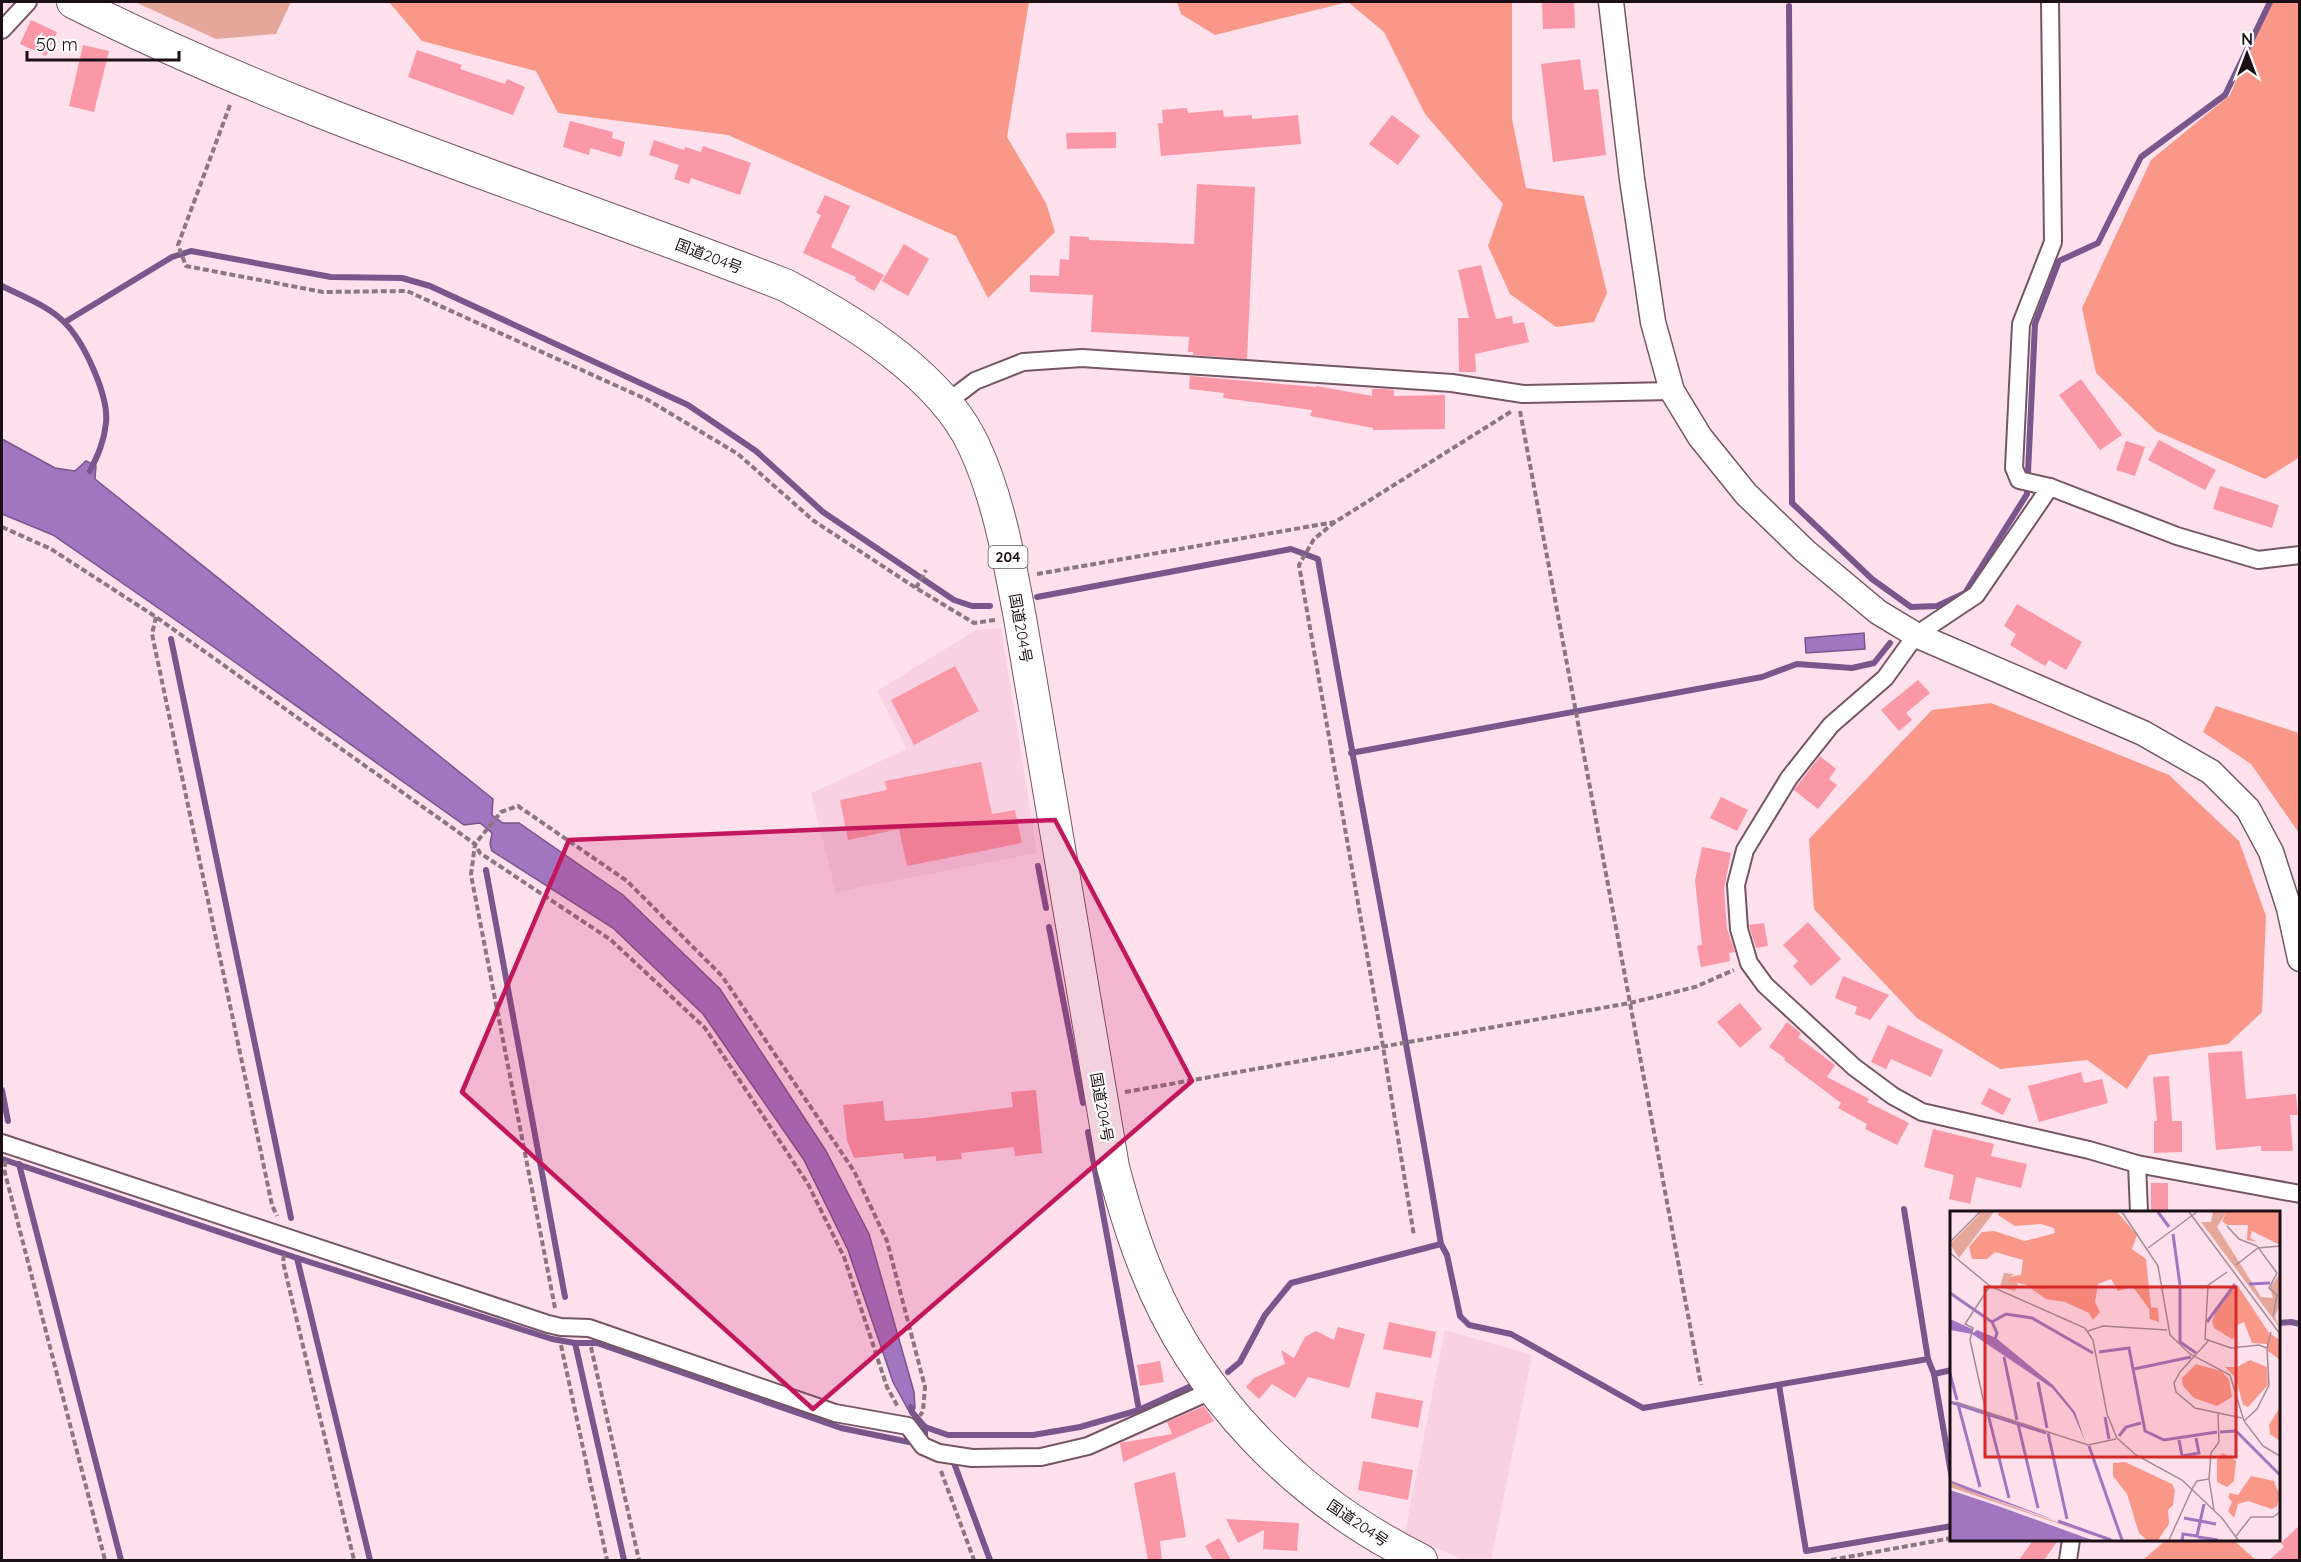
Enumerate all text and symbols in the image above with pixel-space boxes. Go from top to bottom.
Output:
scale bar [27,24,178,62]
north arrow [2217,24,2277,84]
text: N [2241,29,2253,49]
text: 50 m [36,33,78,56]
street label: 国道204号 [673,235,745,277]
road number: 204 [988,546,1028,568]
street label: 国道204号 [1006,592,1036,664]
street label: 国道204号 [1087,1071,1117,1143]
inset map [1950,1211,2280,1541]
street label: 国道204号 [1324,1496,1392,1550]

